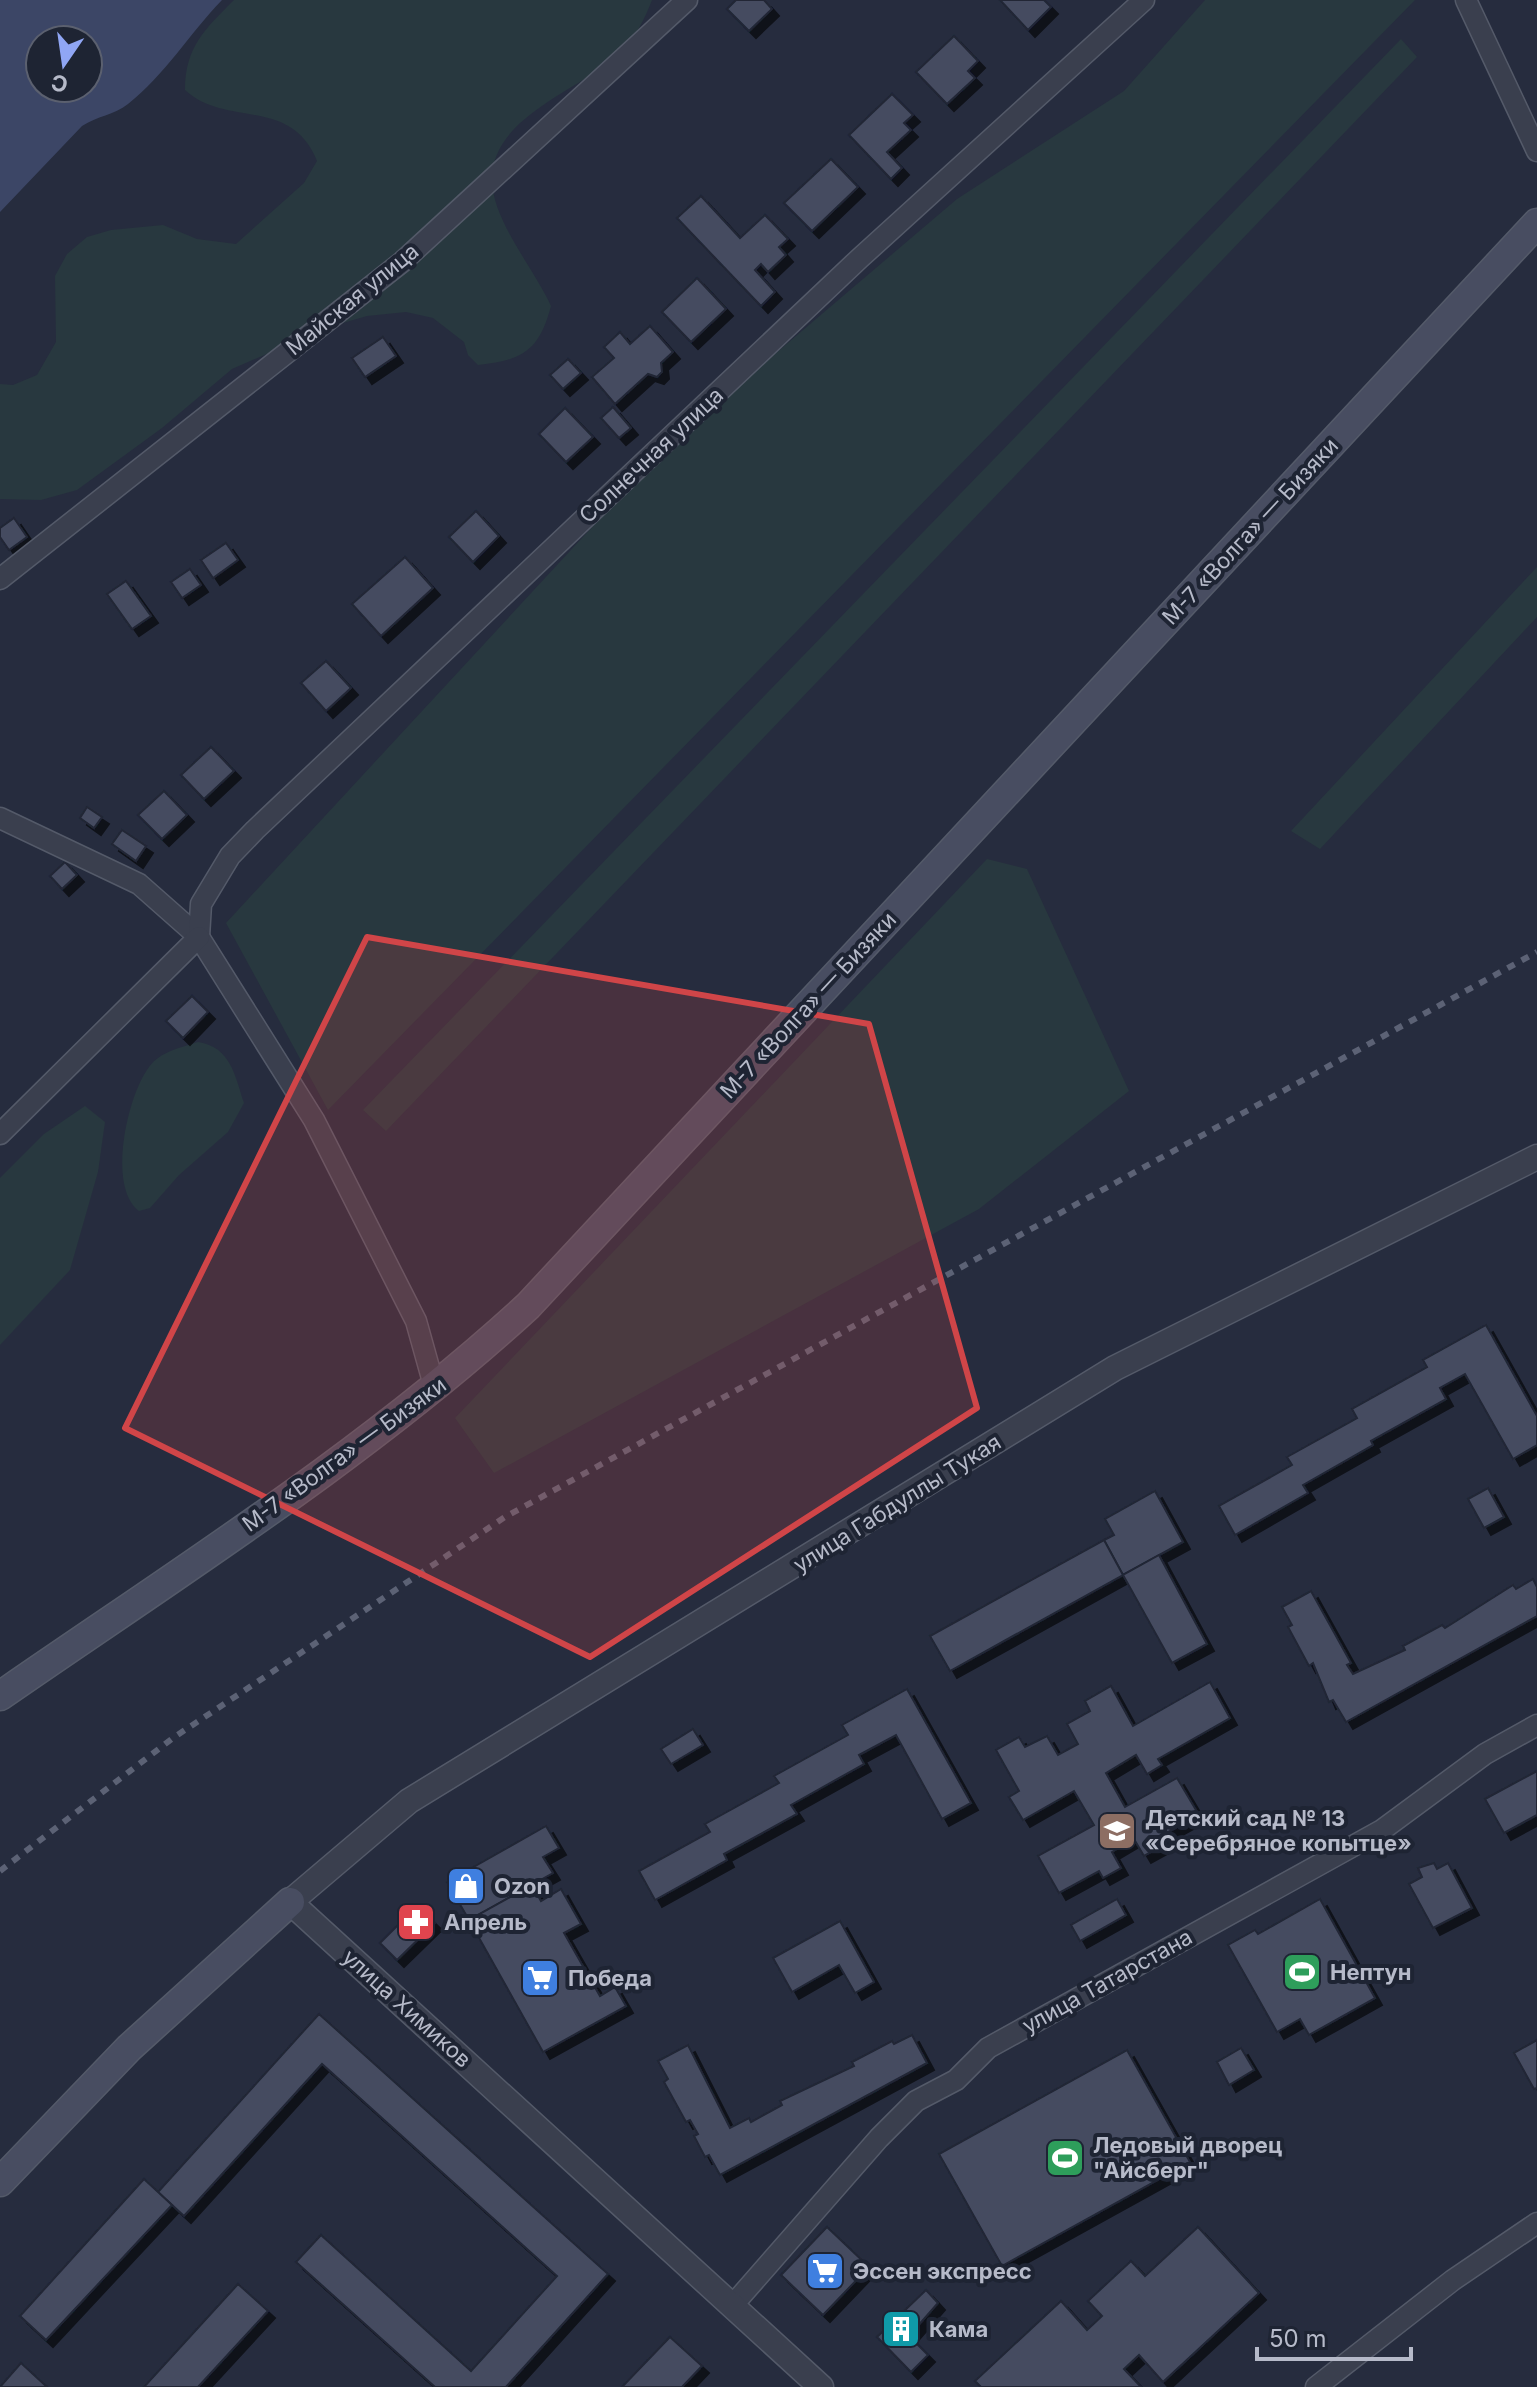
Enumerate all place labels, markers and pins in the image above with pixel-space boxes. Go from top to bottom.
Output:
place label: Детский сад № 13 «Серебряное копытце» [1145,1805,1412,1856]
school or university icon: Детский сад № 13 «Серебряное копытце» [1096,1810,1138,1852]
shop icon: Ozon [445,1865,487,1907]
place label: Ozon [494,1873,550,1899]
pharmacy icon: Апрель [395,1901,437,1943]
place label: Апрель [444,1909,527,1935]
sports icon: Нептун [1281,1951,1323,1993]
supermarket icon: Победа [519,1957,561,1999]
place label: Нептун [1330,1959,1412,1985]
place label: Победа [568,1965,652,1991]
place label: Ледовый дворец "Айсберг" [1093,2132,1282,2183]
sports icon: Ледовый дворец "Айсберг" [1044,2137,1086,2179]
supermarket icon: Эссен экспресс [804,2250,846,2292]
place label: Эссен экспресс [853,2258,1032,2284]
building icon: Кама [880,2308,922,2350]
place label: Кама [929,2316,988,2342]

